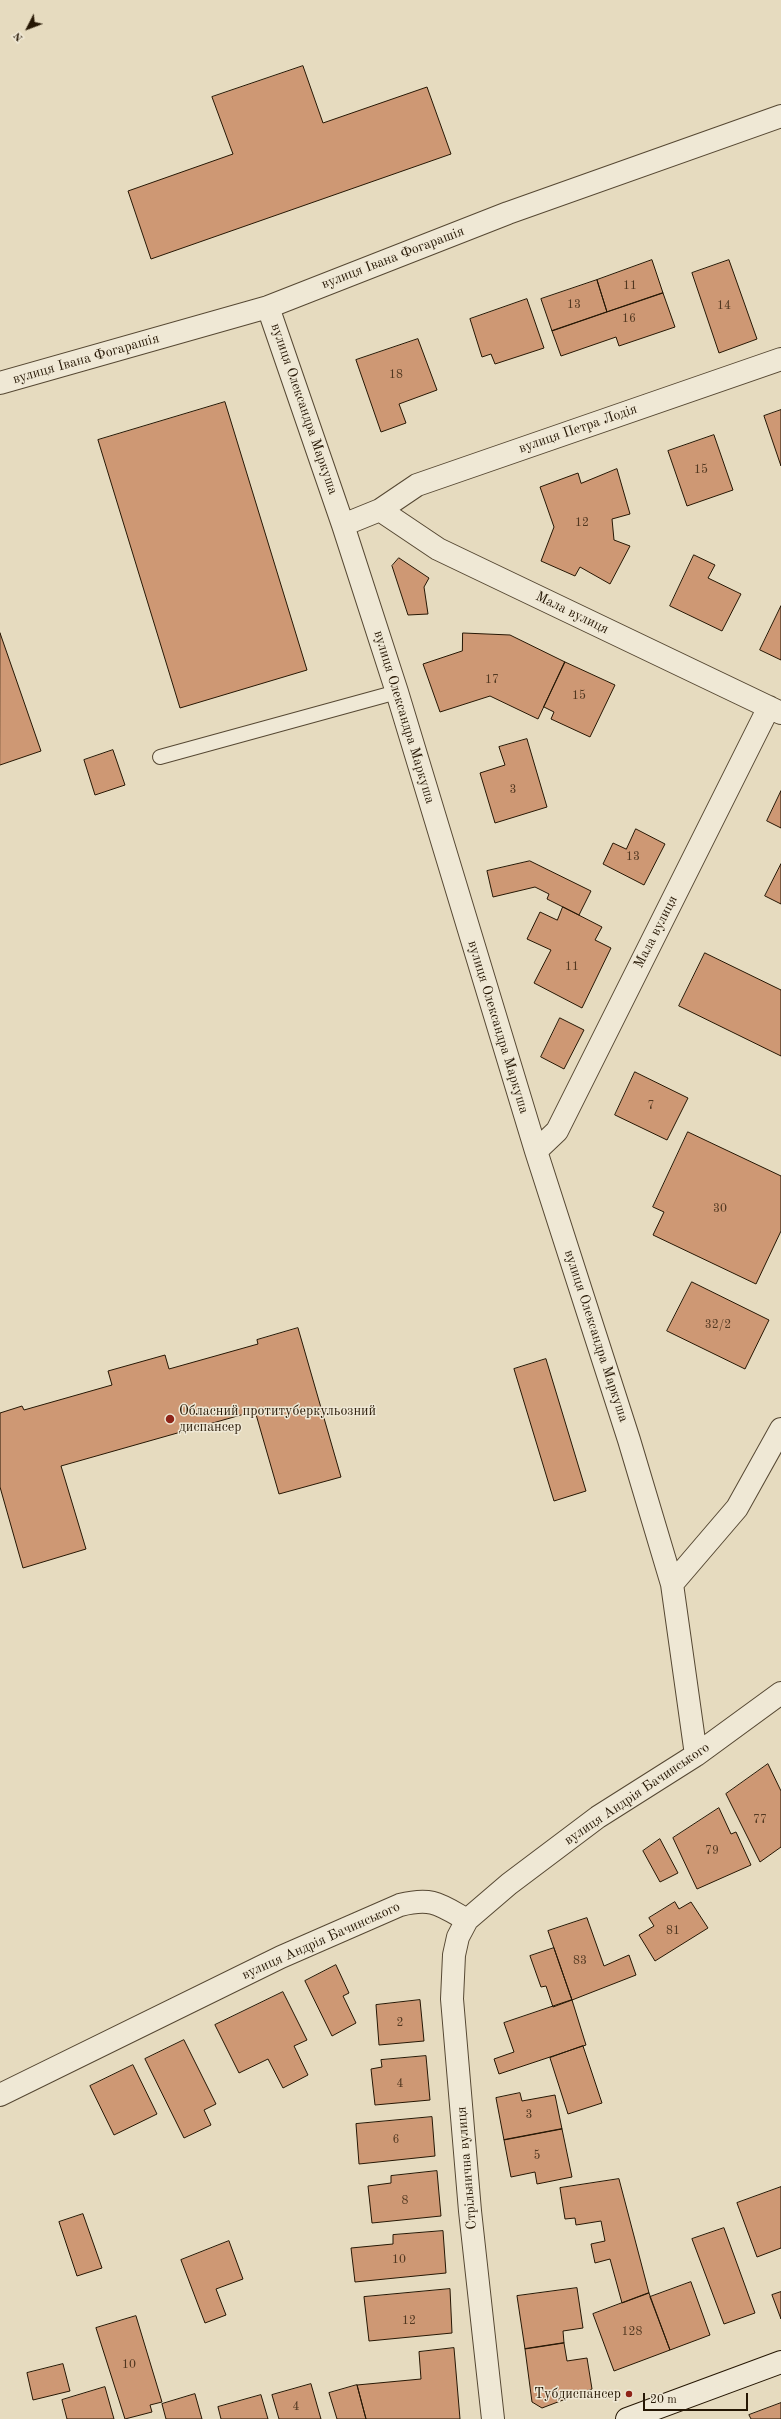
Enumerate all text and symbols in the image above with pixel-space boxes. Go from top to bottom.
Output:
north arrow [8,8,48,48]
text: N [12,30,26,43]
street label: вулиця Івана Фогарашія [319,223,467,293]
house number: 11 [623,279,637,293]
house number: 13 [567,298,581,312]
house number: 14 [717,299,731,313]
house number: 16 [622,312,636,326]
street label: вулиця Олександра Маркуша [267,321,341,497]
street label: вулиця Івана Фогарашія [11,330,161,388]
house number: 18 [389,368,403,382]
street label: вулиця Петра Лодія [516,401,640,457]
house number: 15 [694,463,708,477]
house number: 12 [575,516,589,530]
street label: Мала вулиця [533,588,611,638]
street label: вулиця Олександра Маркуша [370,628,438,806]
house number: 17 [485,673,499,687]
house number: 15 [572,689,586,703]
house number: 3 [510,783,516,797]
house number: 13 [626,850,640,864]
street label: Мала вулиця [630,893,682,971]
street label: вулиця Олександра Маркуша [464,938,532,1116]
house number: 11 [565,960,579,974]
house number: 7 [648,1099,654,1113]
house number: 30 [713,1202,727,1216]
street label: вулиця Олександра Маркуша [560,1248,632,1424]
house number: 32/2 [705,1318,731,1332]
place label: Обласний протитуберкульозний диспансер [179,1403,376,1436]
marker: Обласний протитуберкульозний диспансер [164,1413,176,1425]
street label: вулиця Андрія Бачинського [561,1739,713,1849]
house number: 77 [753,1813,767,1827]
house number: 79 [705,1844,719,1858]
street label: вулиця Андрія Бачинського [239,1898,403,1984]
house number: 81 [666,1924,680,1938]
house number: 83 [573,1954,587,1968]
house number: 2 [397,2016,403,2030]
house number: 4 [397,2077,403,2091]
street label: Стрільнична вулиця [453,2106,481,2230]
house number: 3 [526,2108,532,2122]
house number: 6 [393,2133,399,2147]
house number: 5 [534,2149,540,2163]
house number: 8 [402,2194,408,2208]
house number: 10 [392,2253,406,2267]
house number: 12 [402,2314,416,2328]
house number: 128 [622,2325,642,2339]
house number: 10 [122,2358,136,2372]
scale bar [645,2385,750,2411]
place label: Тубдиспансер [534,2386,621,2402]
marker: Тубдиспансер [624,2389,634,2399]
text: 20 m [650,2394,677,2406]
house number: 4 [293,2400,299,2414]

